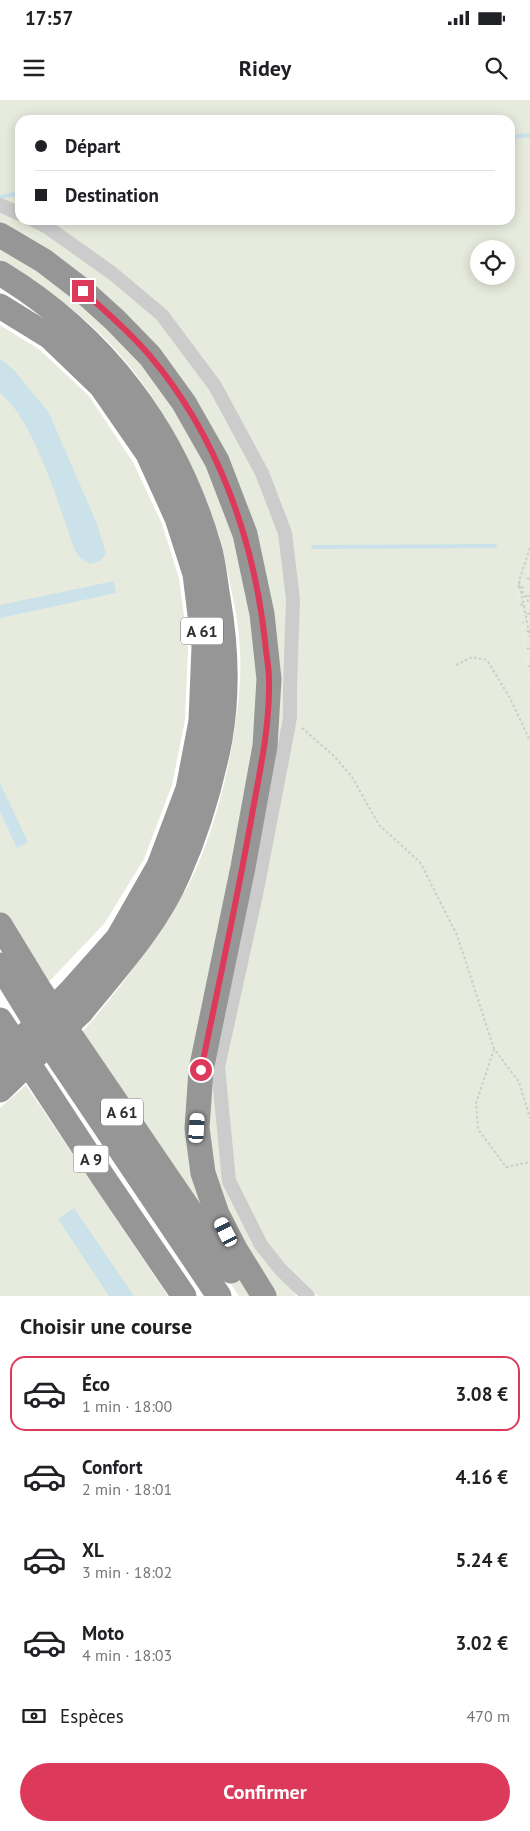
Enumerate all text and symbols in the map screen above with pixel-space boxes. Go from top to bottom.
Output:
text: 17:57 [25,6,73,30]
icon: menu [20,54,48,82]
text: Ridey [239,54,291,82]
icon: search [482,54,510,82]
text: Départ [65,134,121,158]
text: Destination [65,183,159,207]
map controls [470,240,515,285]
button: locate [470,240,515,285]
route end [72,280,94,302]
road number: A 61 [181,618,223,644]
route start [190,1059,212,1081]
road number: A 61 [101,1099,143,1126]
car [188,1113,205,1143]
road number: A 9 [74,1146,108,1172]
car [212,1215,239,1249]
text: Choisir une course [20,1312,192,1340]
icon: car [22,1371,67,1416]
text: Éco [82,1372,110,1396]
text: 3.08 € [455,1382,508,1406]
text: 1 min · 18:00 [82,1396,172,1416]
icon: car [22,1454,67,1499]
text: Confort [82,1455,143,1479]
text: 4.16 € [455,1465,508,1489]
text: 2 min · 18:01 [82,1479,172,1499]
icon: car [22,1537,67,1582]
text: XL [82,1538,104,1562]
text: 5.24 € [455,1548,508,1572]
text: 3 min · 18:02 [82,1562,172,1582]
icon: car [22,1620,67,1665]
text: Moto [82,1621,124,1645]
text: 3.02 € [455,1631,508,1655]
text: 4 min · 18:03 [82,1645,172,1665]
icon: cash [20,1702,48,1730]
text: Espèces [60,1704,124,1728]
text: 470 m [467,1706,510,1726]
button: Confirmer [20,1763,510,1821]

